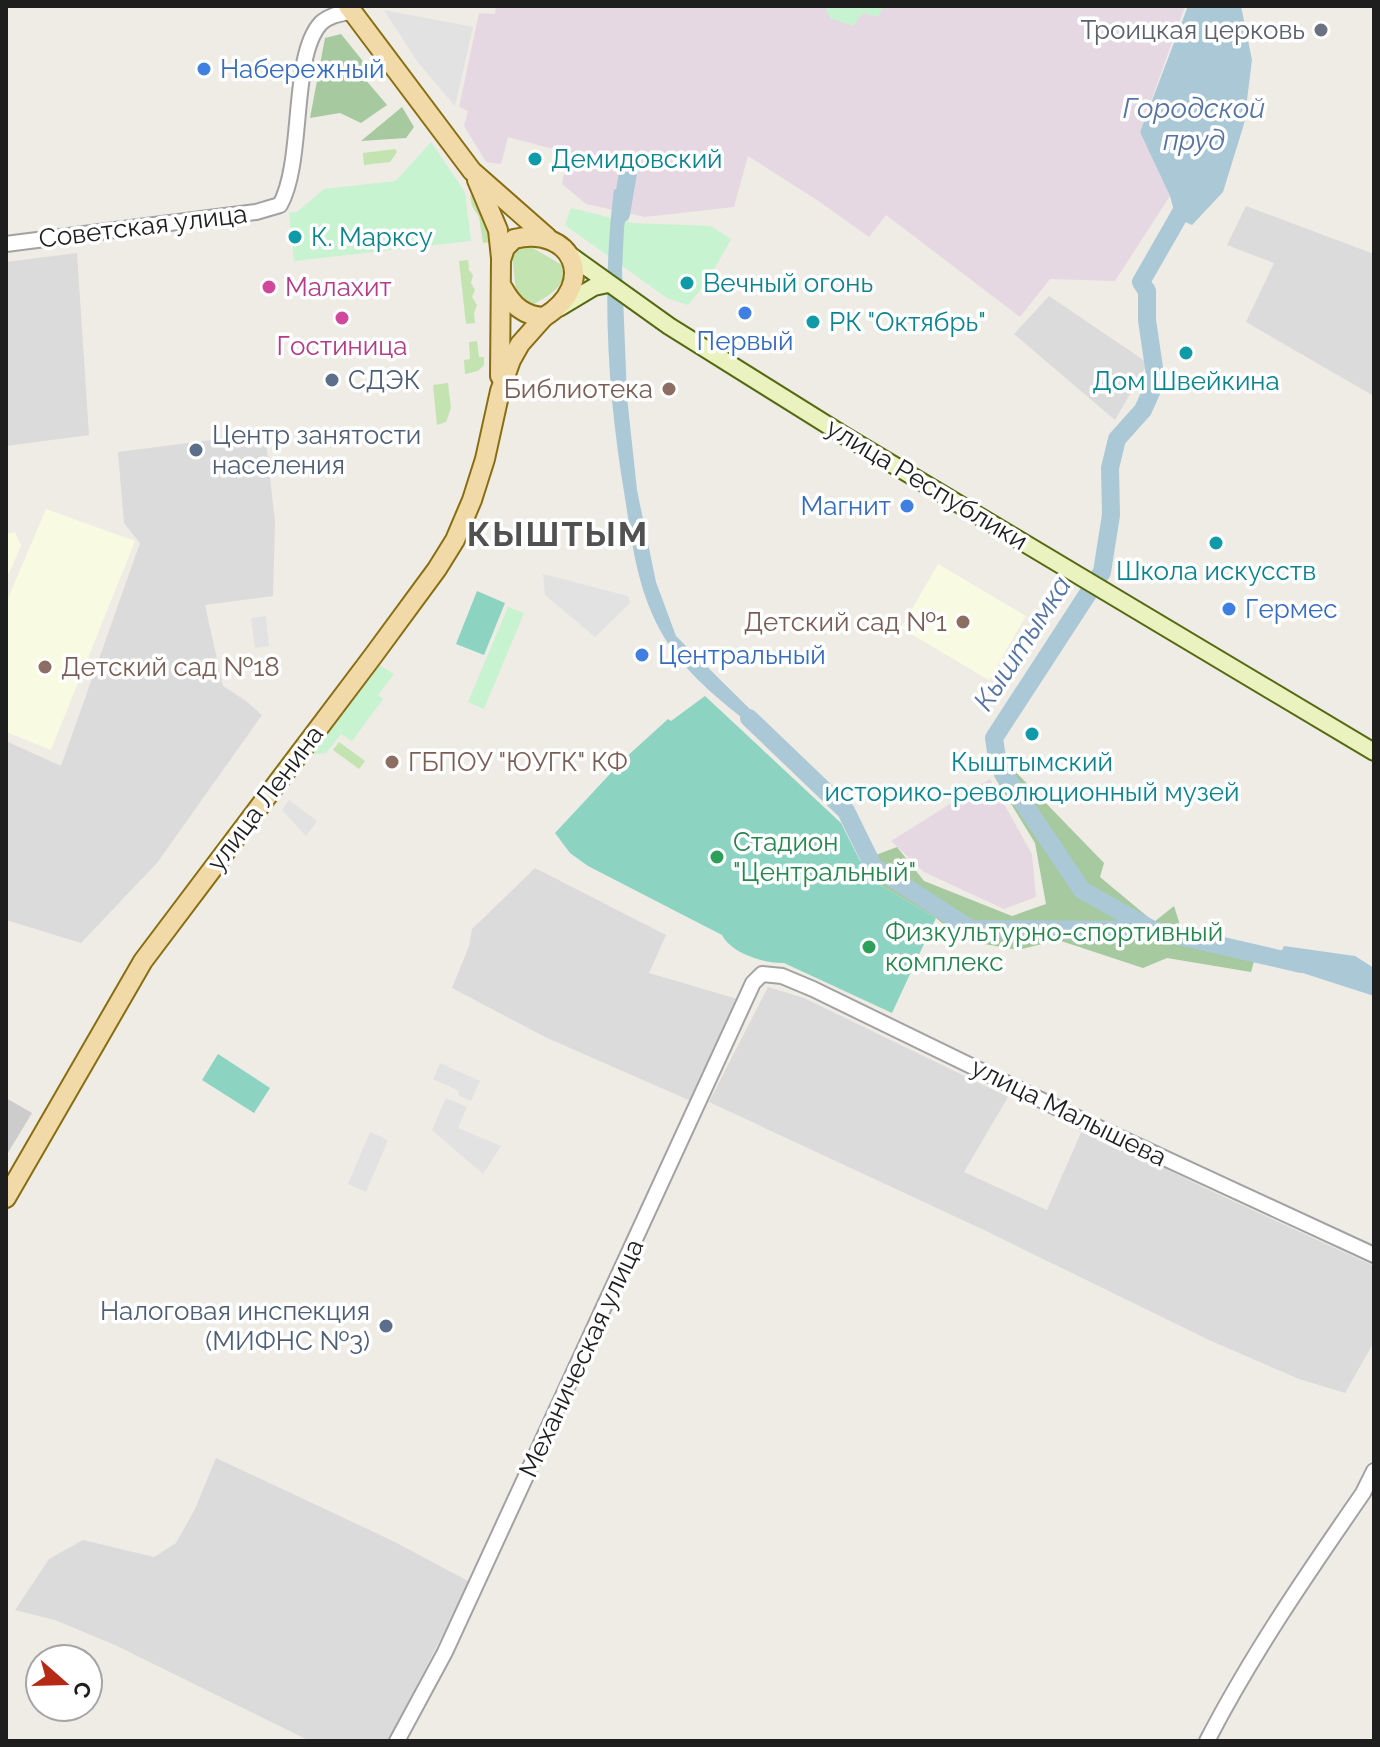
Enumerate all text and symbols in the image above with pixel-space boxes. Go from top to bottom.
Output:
place label: Троицкая церковь [1080,15,1305,45]
marker: Троицкая церковь [1312,21,1330,39]
place label: Набережный [220,54,384,84]
marker: Набережный [195,60,213,78]
water label: Городской пруд [1123,92,1265,157]
place label: Демидовский [551,144,723,174]
marker: Демидовский [526,150,544,168]
street label: Советская улица [37,198,249,254]
place label: К. Марксу [311,222,433,252]
marker: К. Марксу [286,228,304,246]
place label: Вечный огонь [703,268,873,298]
place label: Малахит [285,272,392,302]
marker: Вечный огонь [678,274,696,292]
marker: Малахит [260,278,278,296]
marker: Первый [736,304,754,322]
place label: РК "Октябрь" [829,307,986,337]
marker: Гостиница [333,309,351,327]
marker: РК "Октябрь" [804,313,822,331]
place label: Первый [697,326,793,356]
place label: Гостиница [277,331,407,361]
marker: Дом Швейкина [1177,344,1195,362]
place label: СДЭК [348,365,420,395]
place label: Дом Швейкина [1092,366,1280,396]
marker: СДЭК [323,371,341,389]
place label: Библиотека [504,374,653,404]
marker: Библиотека [660,380,678,398]
street label: улица Республики [821,412,1033,556]
place label: Центр занятости населения [212,420,421,480]
marker: Центр занятости населения [187,441,205,459]
place label: Магнит [801,491,891,521]
marker: Магнит [898,497,916,515]
district label: КЫШТЫМ [467,514,649,554]
marker: Школа искусств [1207,534,1225,552]
place label: Школа искусств [1116,556,1316,586]
water label: Кыштымка [967,570,1078,717]
place label: Гермес [1245,594,1337,624]
marker: Гермес [1220,600,1238,618]
place label: Детский сад №1 [744,607,947,637]
marker: Детский сад №1 [954,613,972,631]
place label: Центральный [658,640,826,670]
marker: Центральный [633,646,651,664]
place label: Детский сад №18 [61,652,280,682]
marker: Детский сад №18 [36,658,54,676]
street label: улица Ленина [201,719,329,877]
marker: Кыштымский историко-революционный музей [1023,725,1041,743]
place label: ГБПОУ "ЮУГК" КФ [408,747,628,777]
place label: Кыштымский историко-революционный музей [824,747,1240,807]
marker: ГБПОУ "ЮУГК" КФ [383,753,401,771]
place label: Стадион "Центральный" [733,827,916,887]
marker: Стадион "Центральный" [708,848,726,866]
place label: Физкультурно-спортивный комплекс [885,917,1223,977]
marker: Физкультурно-спортивный комплекс [860,938,878,956]
street label: улица Малышева [966,1052,1172,1172]
street label: Механическая улица [513,1234,649,1482]
place label: Налоговая инспекция (МИФНС №3) [100,1296,370,1356]
marker: Налоговая инспекция (МИФНС №3) [377,1317,395,1335]
north arrow [24,1643,104,1723]
text: С [68,1678,98,1701]

